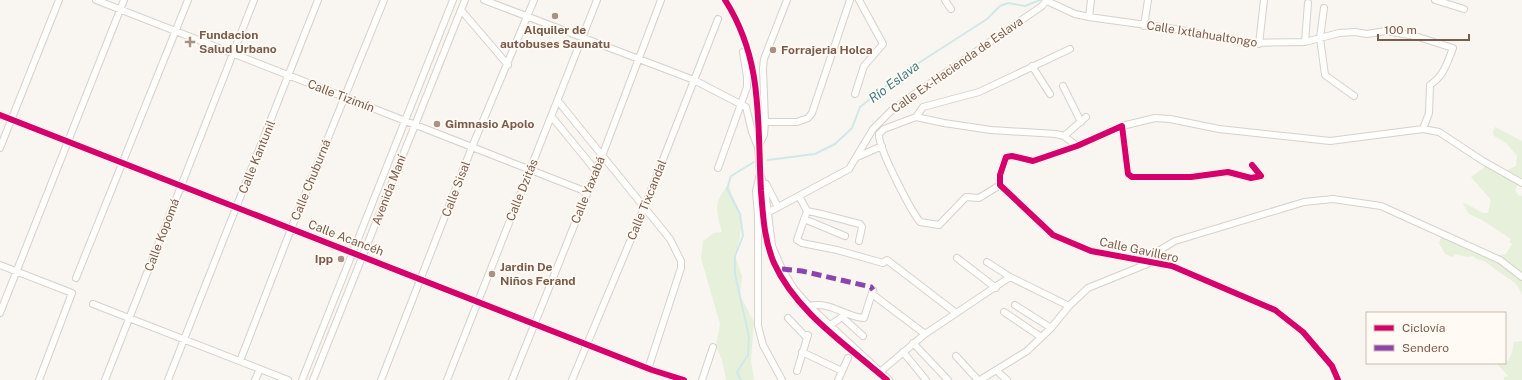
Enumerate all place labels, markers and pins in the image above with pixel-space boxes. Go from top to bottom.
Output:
marker: Alquiler de autobuses Saunatu [550,11,560,21]
place label: Alquiler de autobuses Saunatu [500,23,610,51]
place label: Fundacion Salud Urbano [199,28,277,56]
marker: Fundacion Salud Urbano [184,36,196,48]
place label: Forrajeria Holca [781,43,873,57]
marker: Forrajeria Holca [768,45,778,55]
place label: Gimnasio Apolo [445,117,535,131]
marker: Gimnasio Apolo [432,119,442,129]
place label: Ipp [315,252,333,266]
marker: Ipp [336,254,346,264]
place label: Jardin De Niños Ferand [500,260,576,288]
marker: Jardin De Niños Ferand [487,269,497,279]

